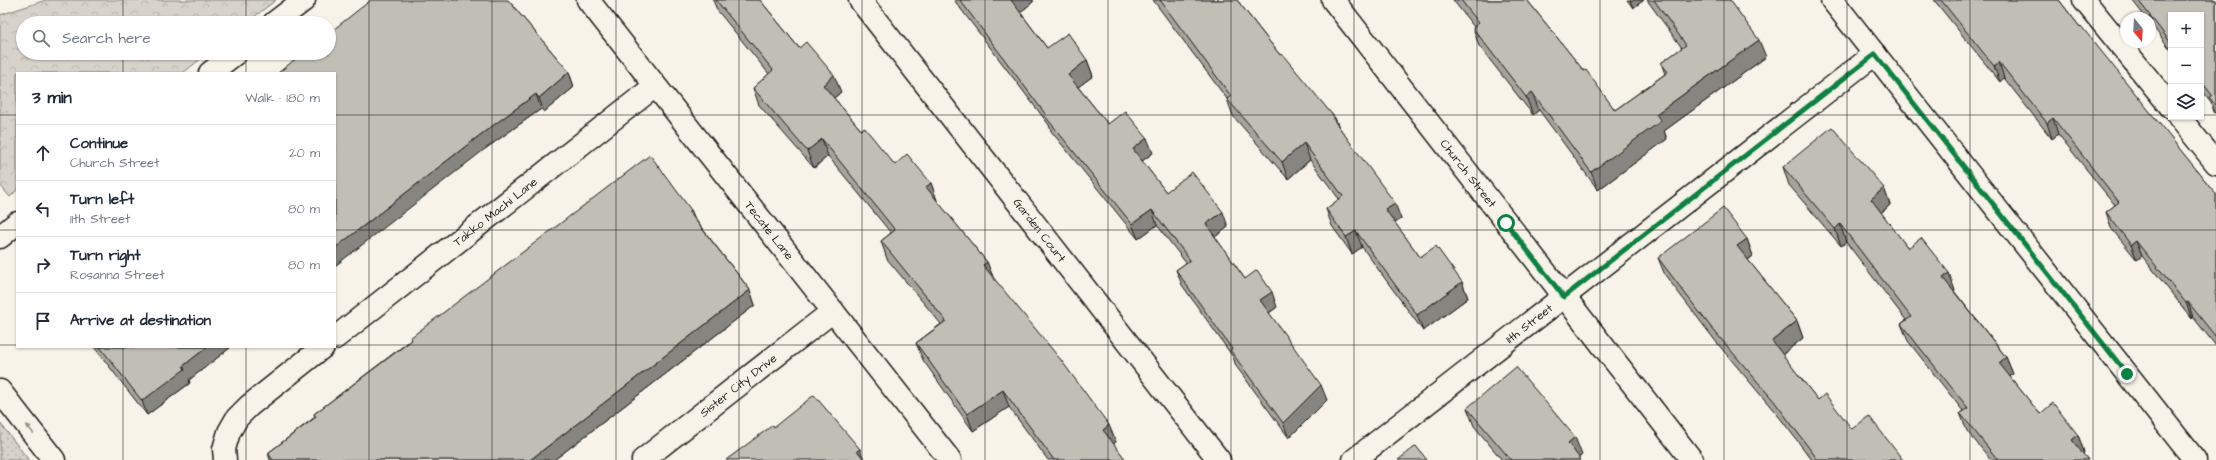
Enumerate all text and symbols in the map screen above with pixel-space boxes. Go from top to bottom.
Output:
north arrow [2120,12,2156,48]
map controls [2168,12,2204,120]
button: + [2168,12,2204,48]
search box [16,16,336,60]
icon: search [30,27,52,49]
text: Search here [62,28,151,49]
button: − [2168,48,2204,84]
button: layers [2168,84,2204,120]
text: 3 min [32,86,72,110]
text: Walk · 180 m [245,89,320,107]
text: Continue [70,133,128,154]
street label: Church Street [1436,136,1501,211]
icon: ahead [32,142,54,164]
text: 20 m [289,144,320,162]
text: Church Street [70,154,159,172]
street label: Takko Machi Lane [450,173,541,250]
text: Turn left [70,189,134,210]
street label: Garden Court [1009,194,1070,266]
street label: Tecate Lane [741,197,798,264]
icon: left [32,198,54,220]
text: 80 m [288,200,320,218]
text: 11th Street [70,210,130,228]
route start [1497,214,1515,232]
text: Turn right [70,245,141,266]
icon: right [32,254,54,276]
text: 80 m [288,256,320,274]
text: Rosanna Street [70,266,165,284]
street label: 11th Street [1502,300,1556,347]
icon: arrive [32,310,54,332]
text: Arrive at destination [70,310,211,331]
street label: Sister City Drive [696,349,781,421]
route end [2118,365,2136,383]
one-way arrow [26,424,34,435]

